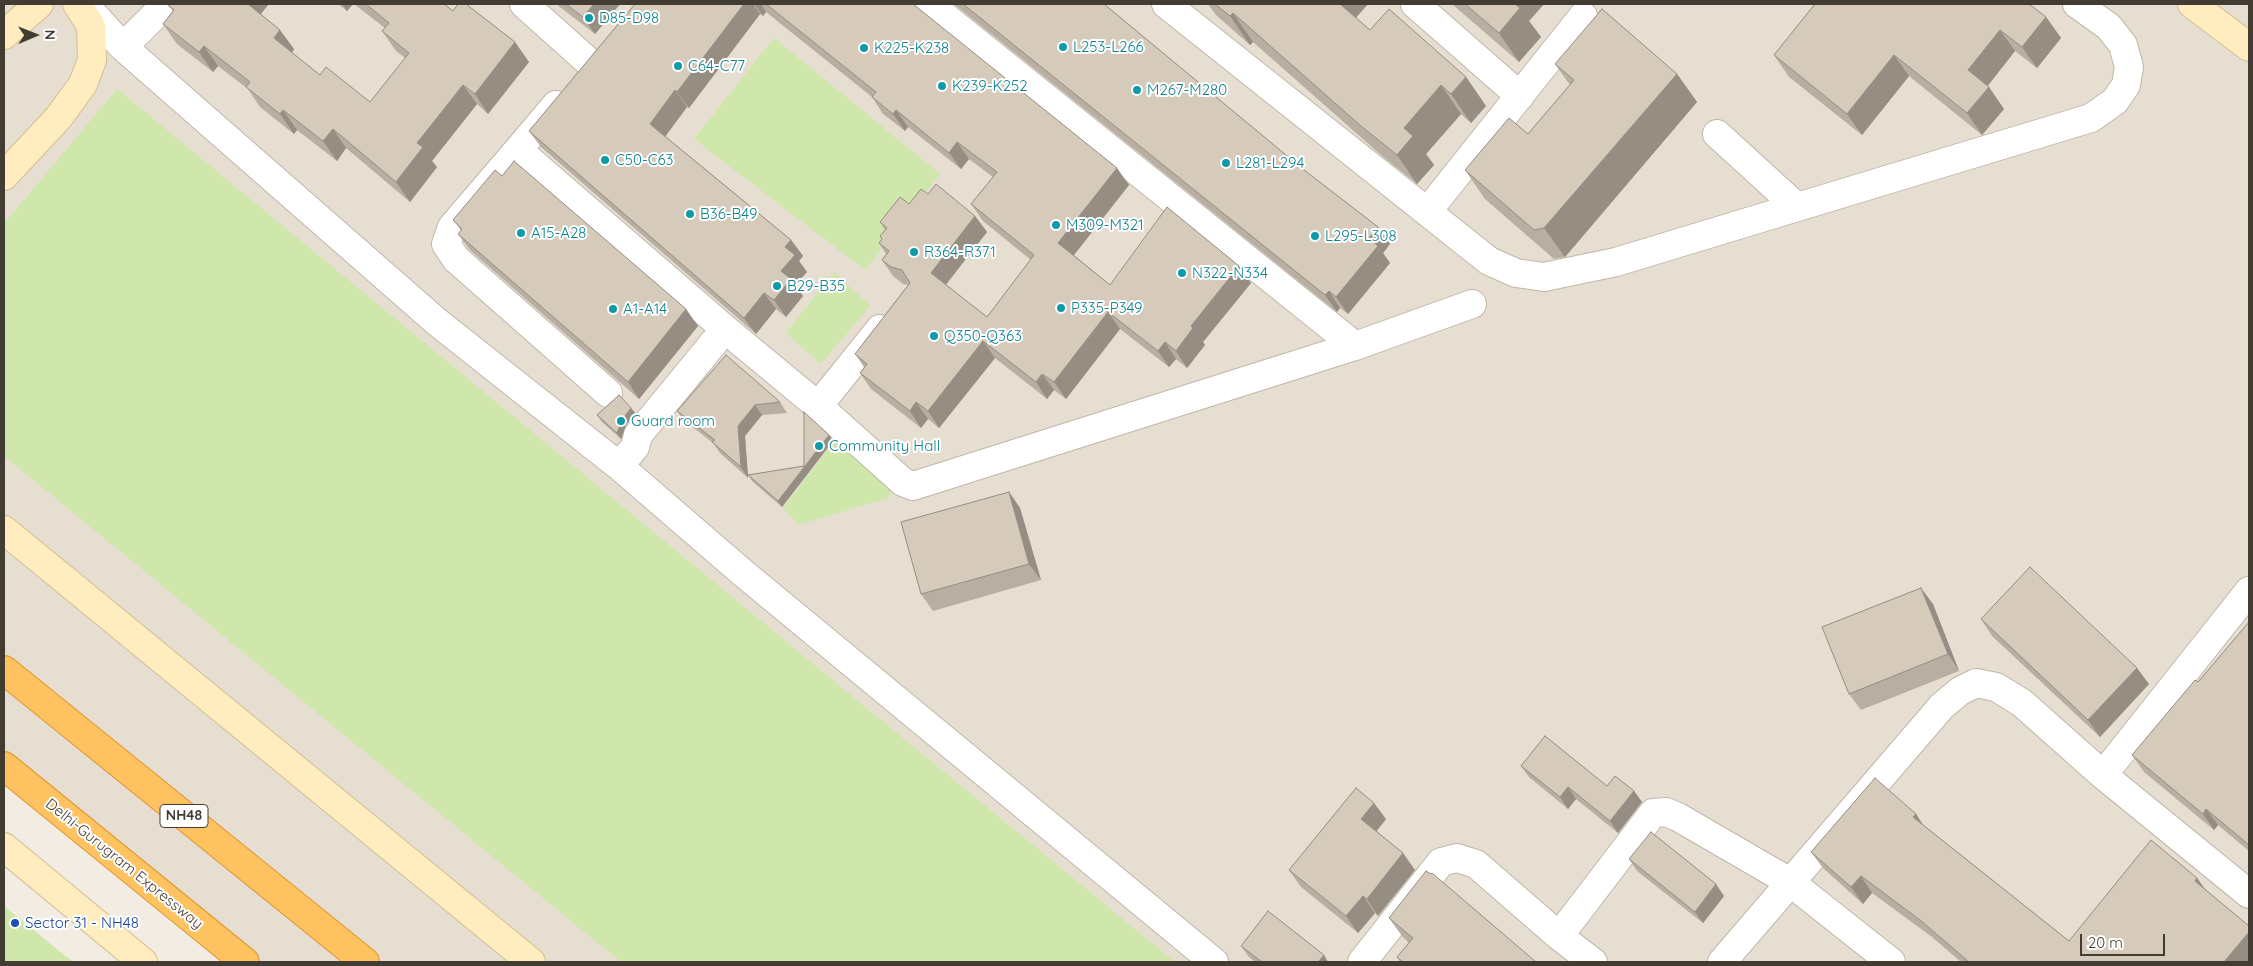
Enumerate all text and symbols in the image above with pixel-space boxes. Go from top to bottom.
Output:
place label: D85-D98 [599,9,659,27]
north arrow [10,10,60,60]
marker: D85-D98 [583,12,595,24]
text: N [41,29,59,40]
place label: L253-L266 [1073,38,1144,56]
place label: K225-K238 [874,39,949,57]
marker: L253-L266 [1057,41,1069,53]
marker: K225-K238 [858,42,870,54]
place label: C64-C77 [688,57,745,75]
marker: C64-C77 [672,60,684,72]
place label: K239-K252 [952,77,1027,95]
marker: K239-K252 [936,80,948,92]
place label: M267-M280 [1147,81,1227,99]
marker: M267-M280 [1131,84,1143,96]
place label: C50-C63 [615,151,673,169]
marker: C50-C63 [599,154,611,166]
place label: L281-L294 [1236,154,1304,172]
marker: L281-L294 [1220,157,1232,169]
place label: B36-B49 [700,205,757,223]
marker: B36-B49 [684,208,696,220]
place label: M309-M321 [1066,216,1144,234]
marker: M309-M321 [1050,219,1062,231]
place label: A15-A28 [531,224,586,242]
marker: A15-A28 [515,227,527,239]
place label: L295-L308 [1325,227,1397,245]
marker: L295-L308 [1309,230,1321,242]
place label: R364-R371 [924,243,996,261]
marker: R364-R371 [908,246,920,258]
place label: N322-N334 [1192,264,1268,282]
marker: N322-N334 [1176,267,1188,279]
place label: B29-B35 [787,277,845,295]
marker: B29-B35 [771,280,783,292]
place label: P335-P349 [1071,299,1142,317]
place label: A1-A14 [623,300,667,318]
marker: P335-P349 [1055,302,1067,314]
marker: A1-A14 [607,303,619,315]
place label: Q350-Q363 [944,327,1022,345]
marker: Q350-Q363 [928,330,940,342]
place label: Guard room [631,412,715,430]
marker: Guard room [615,415,627,427]
place label: Community Hall [829,437,940,455]
marker: Community Hall [813,440,825,452]
street label: Delhi-Gurugram Expressway [42,795,206,933]
road number: NH48 [160,804,208,828]
place label: Sector 31 - NH48 [25,914,139,932]
marker: Sector 31 - NH48 [9,917,21,929]
scale bar [2083,924,2168,956]
text: 20 m [2088,933,2123,952]

